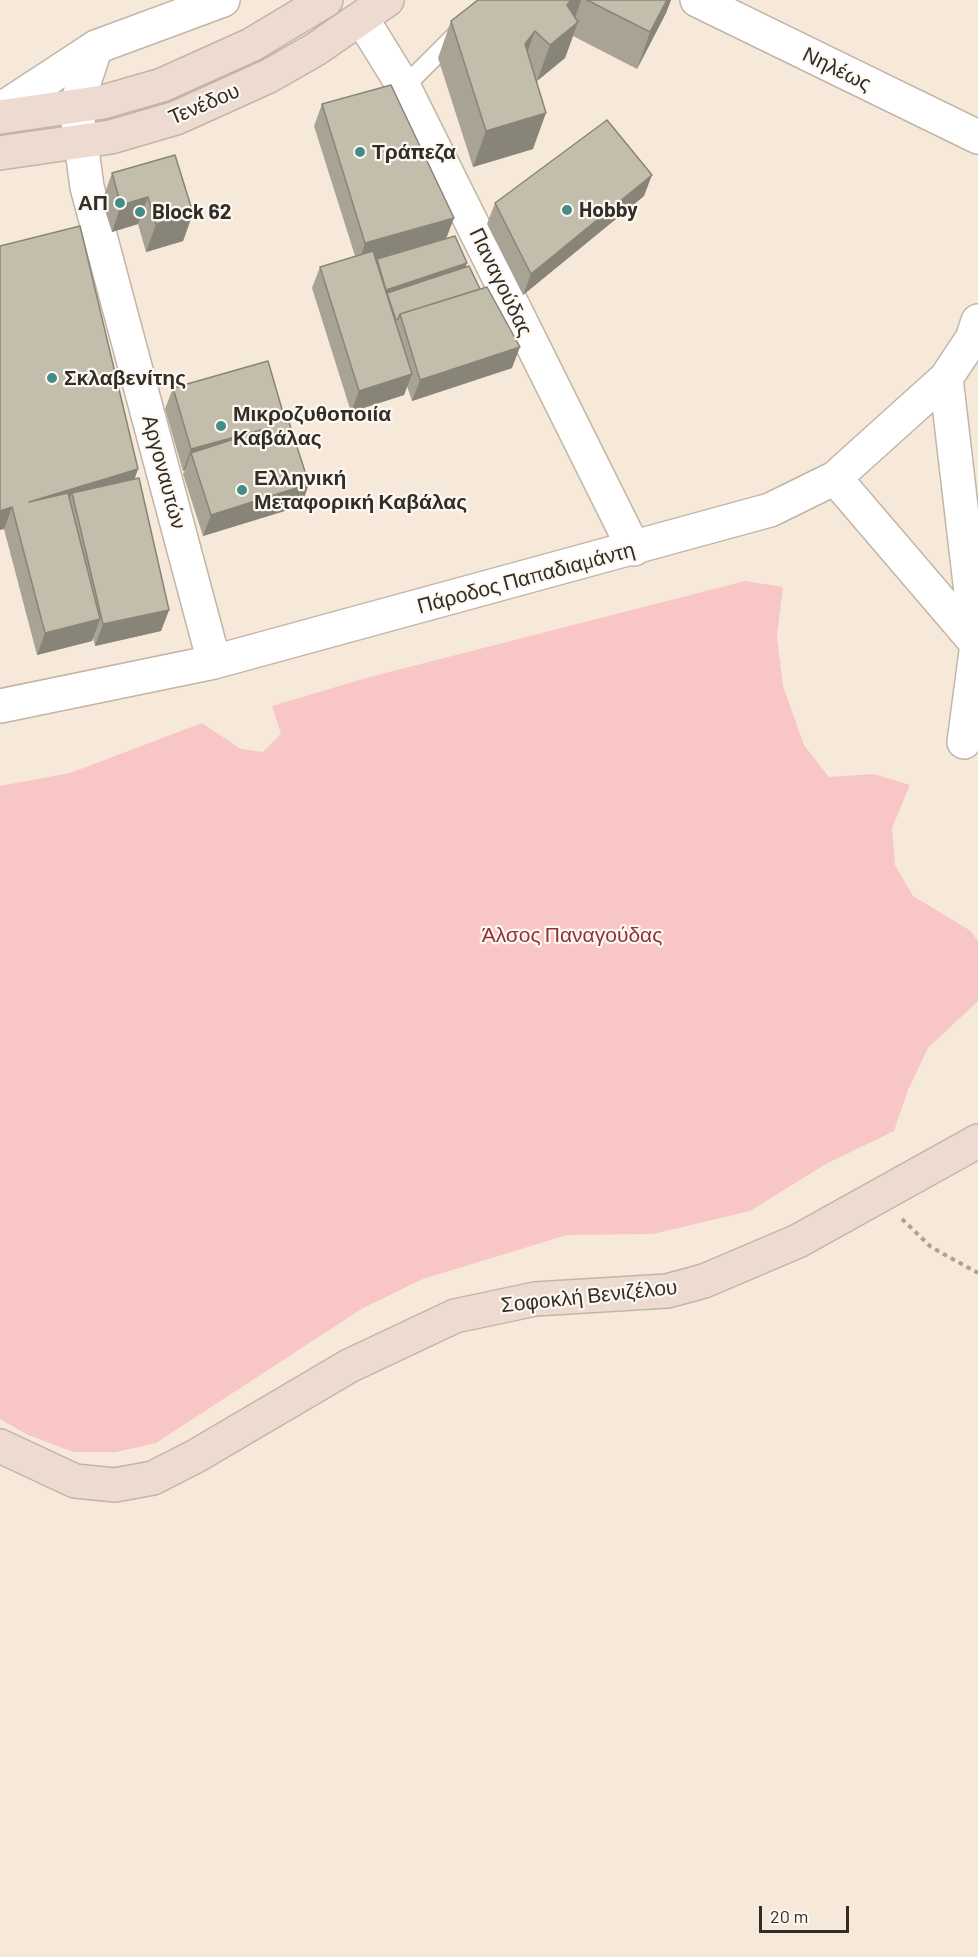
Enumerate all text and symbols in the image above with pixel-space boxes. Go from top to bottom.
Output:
street label: Νηλέως [799,42,875,96]
street label: Τενέδου [165,78,243,130]
place label: Τράπεζα [372,139,456,165]
marker: Τράπεζα [353,145,367,159]
place label: ΑΠ [78,190,108,216]
marker: ΑΠ [113,196,127,210]
place label: Hobby [579,197,638,223]
place label: Block 62 [152,199,232,225]
marker: Hobby [560,203,574,217]
marker: Block 62 [133,205,147,219]
street label: Παναγούδας [464,224,538,340]
place label: Σκλαβενίτης [64,365,186,391]
marker: Σκλαβενίτης [45,371,59,385]
place label: Μικροζυθοποιία Καβάλας [233,401,391,451]
street label: Αργοναυτών [137,412,191,532]
marker: Μικροζυθοποιία Καβάλας [214,419,228,433]
place label: Ελληνική Μεταφορική Καβάλας [254,465,467,515]
marker: Ελληνική Μεταφορική Καβάλας [235,483,249,497]
street label: Πάροδος Παπαδιαμάντη [414,537,638,619]
park label: Άλσος Παναγούδας [482,922,662,948]
street label: Σοφοκλή Βενιζέλου [500,1274,678,1318]
scale bar [762,1894,852,1932]
text: 20 m [770,1905,808,1927]

